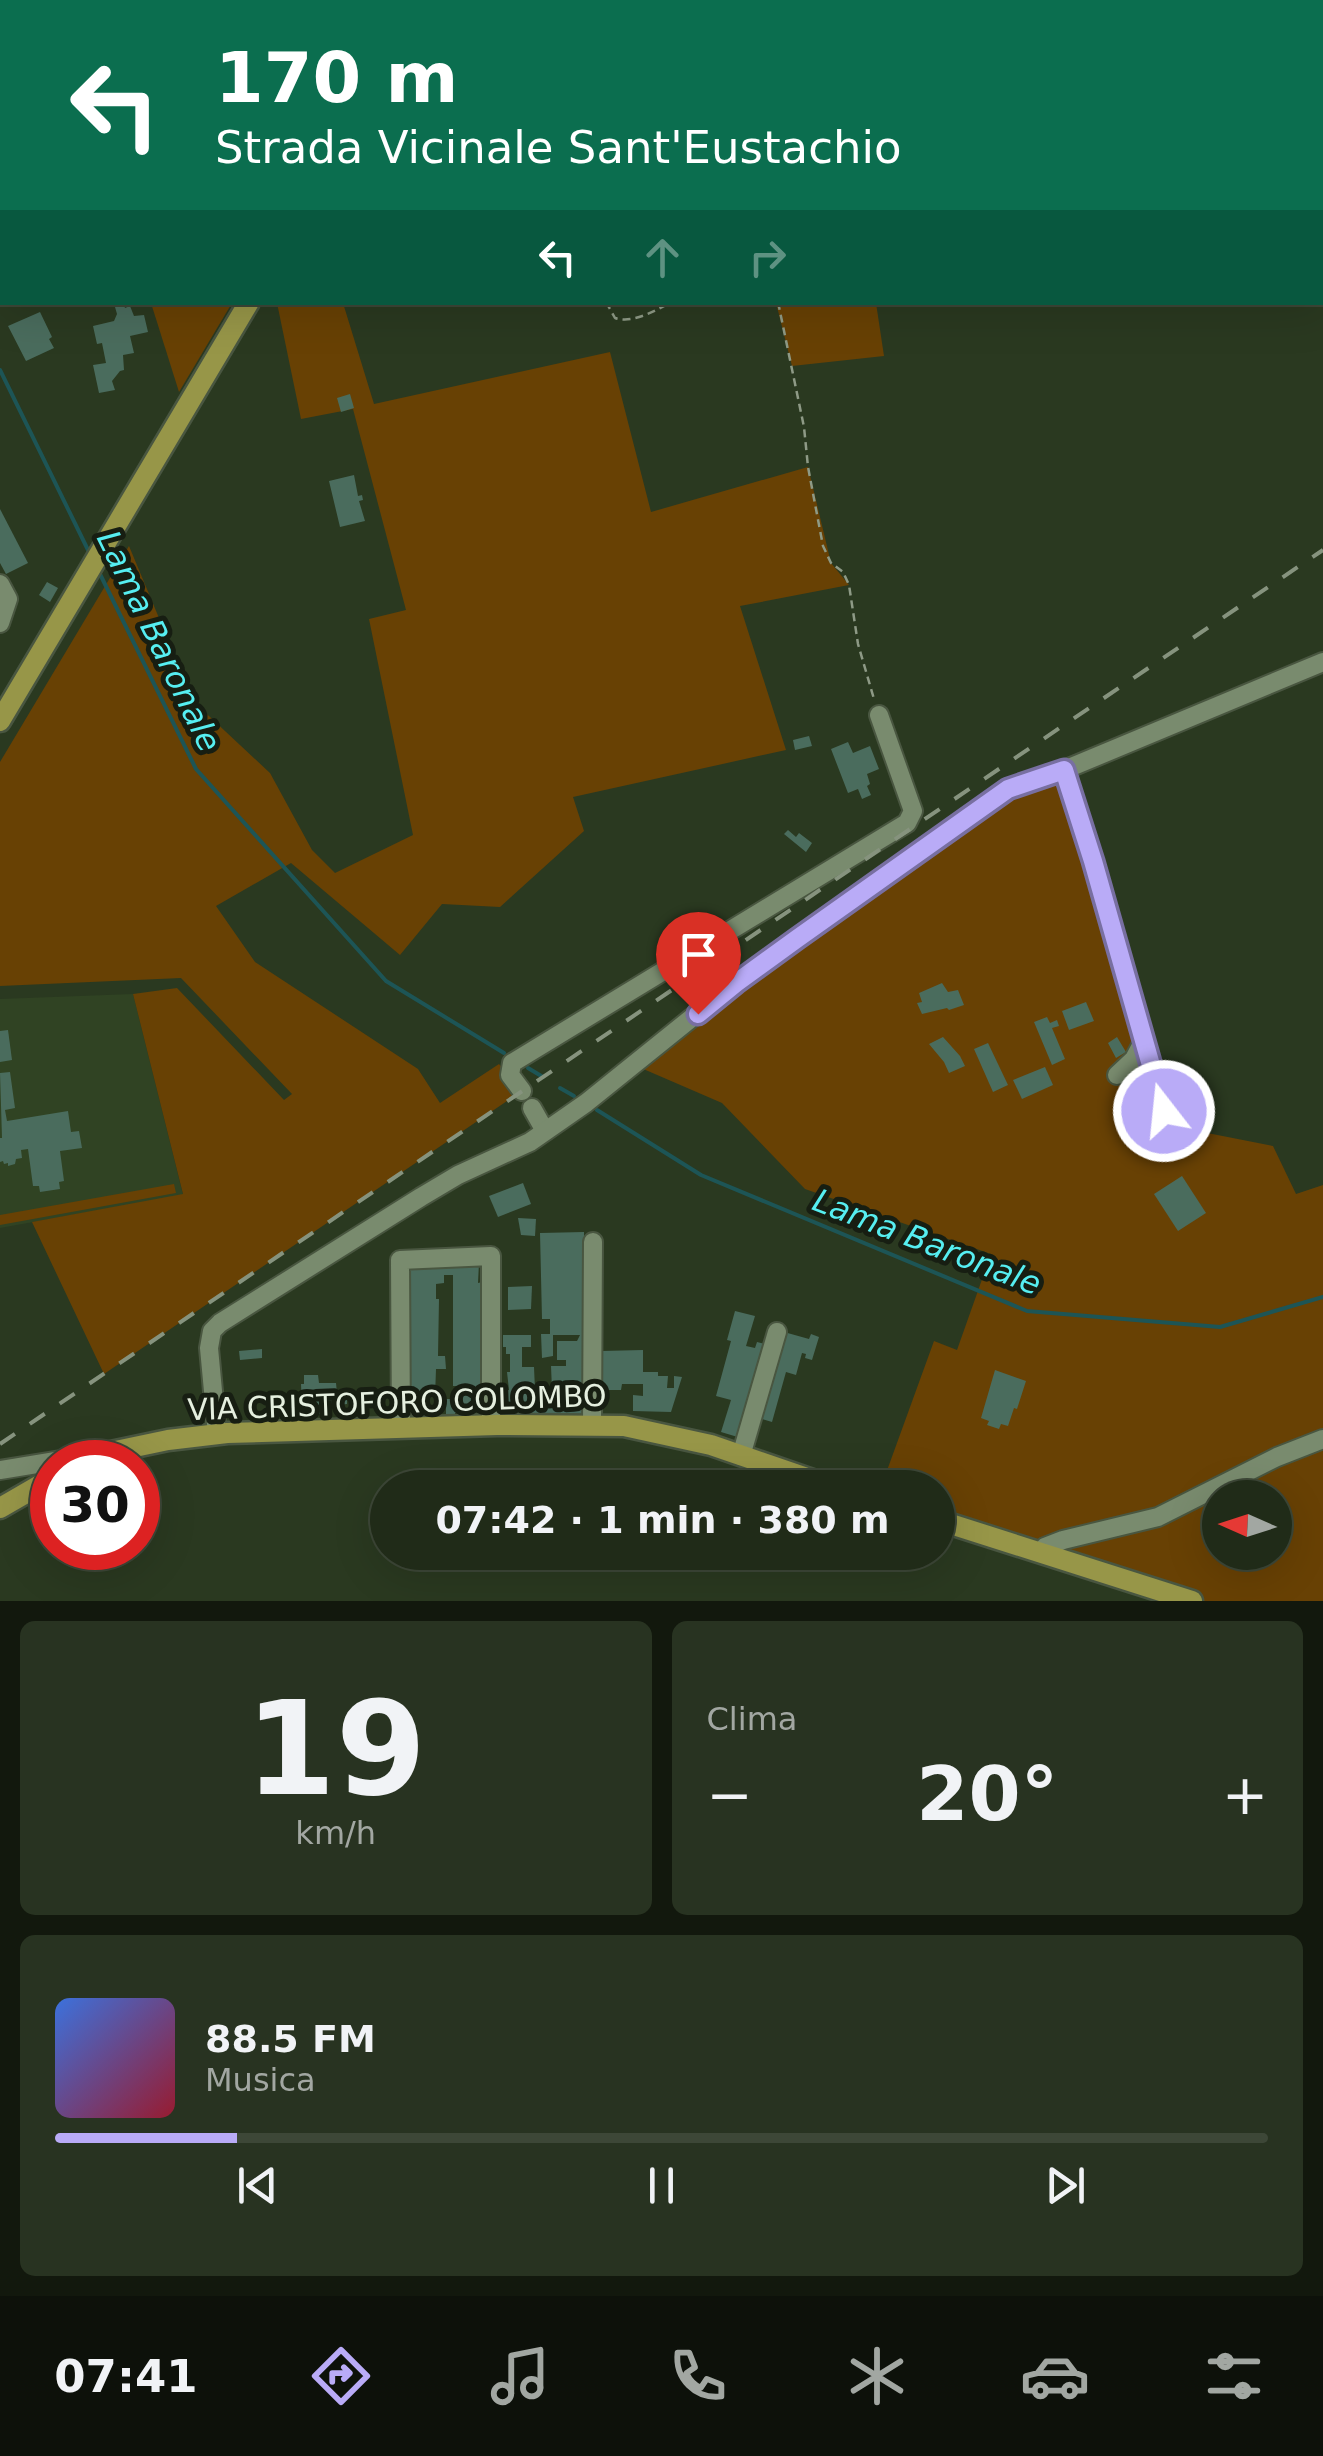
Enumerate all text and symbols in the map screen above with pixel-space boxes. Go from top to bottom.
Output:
text: 170 m [215,37,458,119]
icon: left [50,40,180,170]
text: Strada Vicinale Sant'Eustachio [215,121,901,174]
icon: left [530,230,585,285]
icon: ahead [635,230,690,285]
icon: right [740,230,795,285]
water label: Lama Baronale [89,524,229,758]
pin [656,912,741,1015]
icon: arrive [671,927,726,982]
position arrow [1112,1059,1216,1163]
water label: Lama Baronale [808,1181,1046,1303]
street label: VIA CRISTOFORO COLOMBO [187,1378,607,1427]
speed limit sign: 30 [30,1440,160,1570]
north arrow [1202,1480,1292,1570]
map controls [1202,1480,1292,1570]
text: 07:42 · 1 min · 380 m [435,1498,890,1542]
text: 19 [245,1673,426,1825]
text: Clima [707,1700,797,1738]
text: 20° [916,1750,1058,1838]
text: − [707,1763,753,1827]
text: + [1222,1763,1268,1827]
text: km/h [295,1814,376,1852]
text: 88.5 FM [205,2017,376,2061]
text: Musica [205,2061,316,2099]
icon: previous [230,2158,285,2213]
icon: pause [634,2158,689,2213]
icon: next [1038,2158,1093,2213]
icon: directions [306,2341,376,2411]
icon: music [485,2341,555,2411]
icon: phone [663,2341,733,2411]
icon: climate [842,2341,912,2411]
icon: car [1020,2341,1090,2411]
icon: filters [1199,2341,1269,2411]
text: 07:41 [54,2350,198,2403]

